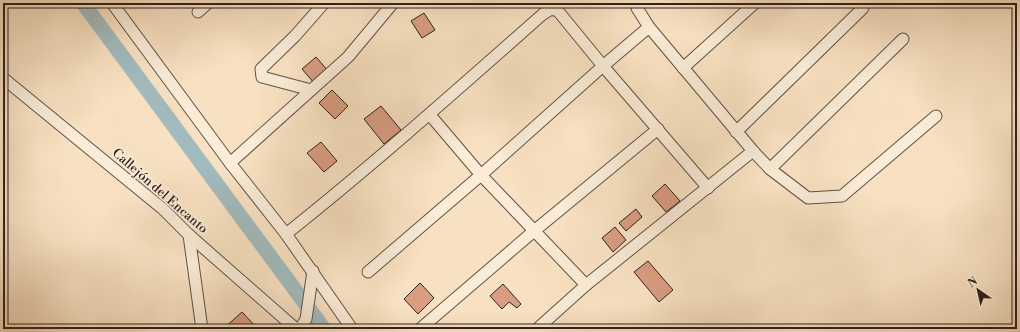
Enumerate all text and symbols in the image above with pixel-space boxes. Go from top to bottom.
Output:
street label: Callejón del Encanto [109,145,211,237]
north arrow [958,270,998,310]
text: N [965,274,981,291]

